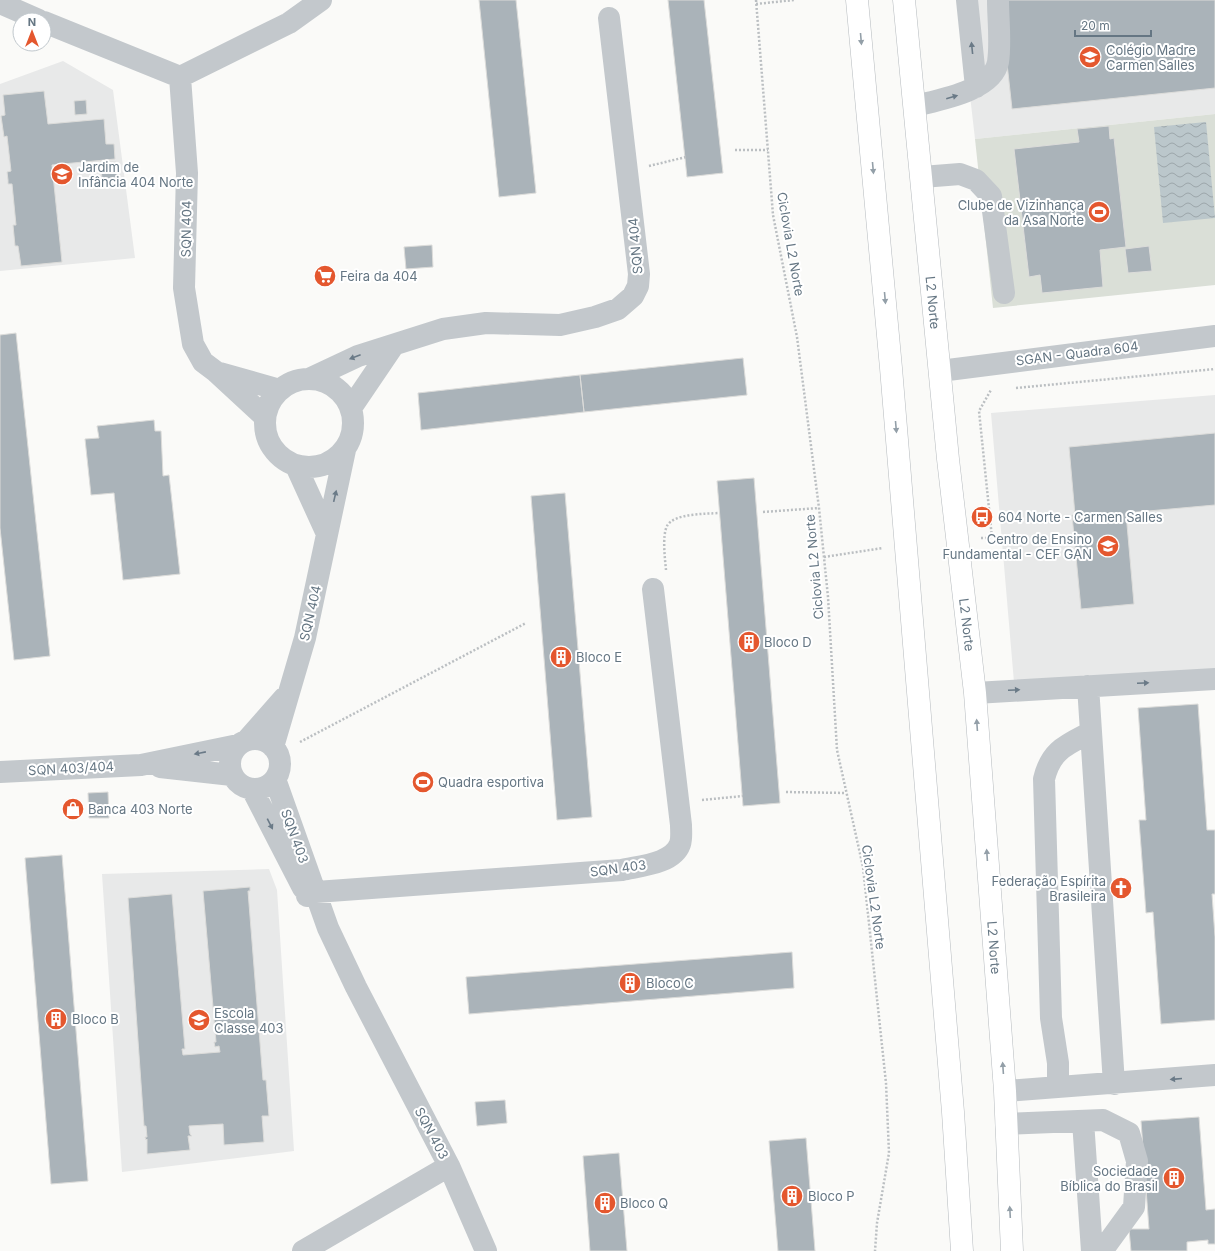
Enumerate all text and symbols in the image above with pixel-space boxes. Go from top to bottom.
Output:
north arrow [12,12,52,52]
scale bar [1075,12,1151,38]
text: N [28,15,36,29]
text: 20 m [1081,18,1110,33]
one-way arrow [857,33,864,45]
one-way arrow [969,42,975,54]
place label: Colégio Madre Carmen Salles [1106,42,1196,73]
school or university icon: Colégio Madre Carmen Salles [1077,44,1103,70]
one-way arrow [947,94,959,100]
place label: Jardim de Infância 404 Norte [78,159,193,190]
school or university icon: Jardim de Infância 404 Norte [49,161,75,187]
one-way arrow [869,162,876,174]
street label: Ciclovia L2 Norte [774,191,808,297]
place label: Clube de Vizinhança da Asa Norte [958,197,1084,228]
sports icon: Clube de Vizinhança da Asa Norte [1086,199,1112,225]
street label: SQN 404 [178,200,194,258]
street label: SQN 404 [625,217,645,275]
supermarket icon: Feira da 404 [312,263,338,289]
place label: Feira da 404 [340,268,418,284]
street label: L2 Norte [922,275,944,330]
one-way arrow [881,292,888,304]
street label: SGAN - Quadra 604 [1015,338,1139,368]
one-way arrow [349,355,361,361]
one-way arrow [893,421,900,433]
one-way arrow [333,490,339,502]
bus stop icon: 604 Norte - Carmen Salles [969,504,995,530]
place label: 604 Norte - Carmen Salles [998,509,1163,525]
street label: Ciclovia L2 Norte [801,514,827,620]
place label: Centro de Ensino Fundamental - CEF GAN [943,531,1092,562]
school or university icon: Centro de Ensino Fundamental - CEF GAN [1095,533,1121,559]
street label: SQN 404 [296,584,324,642]
street label: L2 Norte [956,597,978,652]
building icon: Bloco D [736,629,762,655]
place label: Bloco D [764,634,812,650]
building icon: Bloco E [548,644,574,670]
place label: Bloco E [576,649,622,665]
one-way arrow [1137,680,1150,686]
one-way arrow [1008,687,1020,694]
one-way arrow [974,719,981,731]
one-way arrow [194,750,206,756]
street label: SQN 403/404 [28,758,114,778]
sports icon: Quadra esportiva [410,769,436,795]
place label: Quadra esportiva [438,774,544,790]
shop icon: Banca 403 Norte [60,796,86,822]
place label: Banca 403 Norte [88,801,193,817]
street label: SQN 403 [278,807,312,865]
one-way arrow [266,818,273,830]
street label: Ciclovia L2 Norte [859,844,889,950]
one-way arrow [983,849,990,861]
street label: SQN 403 [589,856,647,880]
place label: Federação Espírita Brasileira [992,873,1106,904]
church icon: Federação Espírita Brasileira [1108,875,1134,901]
street label: L2 Norte [984,920,1004,975]
building icon: Bloco C [617,970,643,996]
place label: Bloco C [646,975,694,991]
place label: Escola Classe 403 [214,1005,284,1036]
building icon: Bloco B [43,1006,69,1032]
school or university icon: Escola Classe 403 [186,1007,212,1033]
place label: Bloco B [72,1011,119,1027]
one-way arrow [999,1062,1006,1074]
one-way arrow [1170,1075,1182,1082]
street label: SQN 403 [412,1104,452,1162]
place label: Sociedade Bíblica do Brasil [1060,1163,1158,1194]
building icon: Sociedade Bíblica do Brasil [1161,1165,1187,1191]
building icon: Bloco P [779,1183,805,1209]
place label: Bloco P [808,1188,855,1204]
building icon: Bloco Q [592,1190,618,1216]
place label: Bloco Q [620,1195,668,1211]
one-way arrow [1007,1206,1014,1218]

